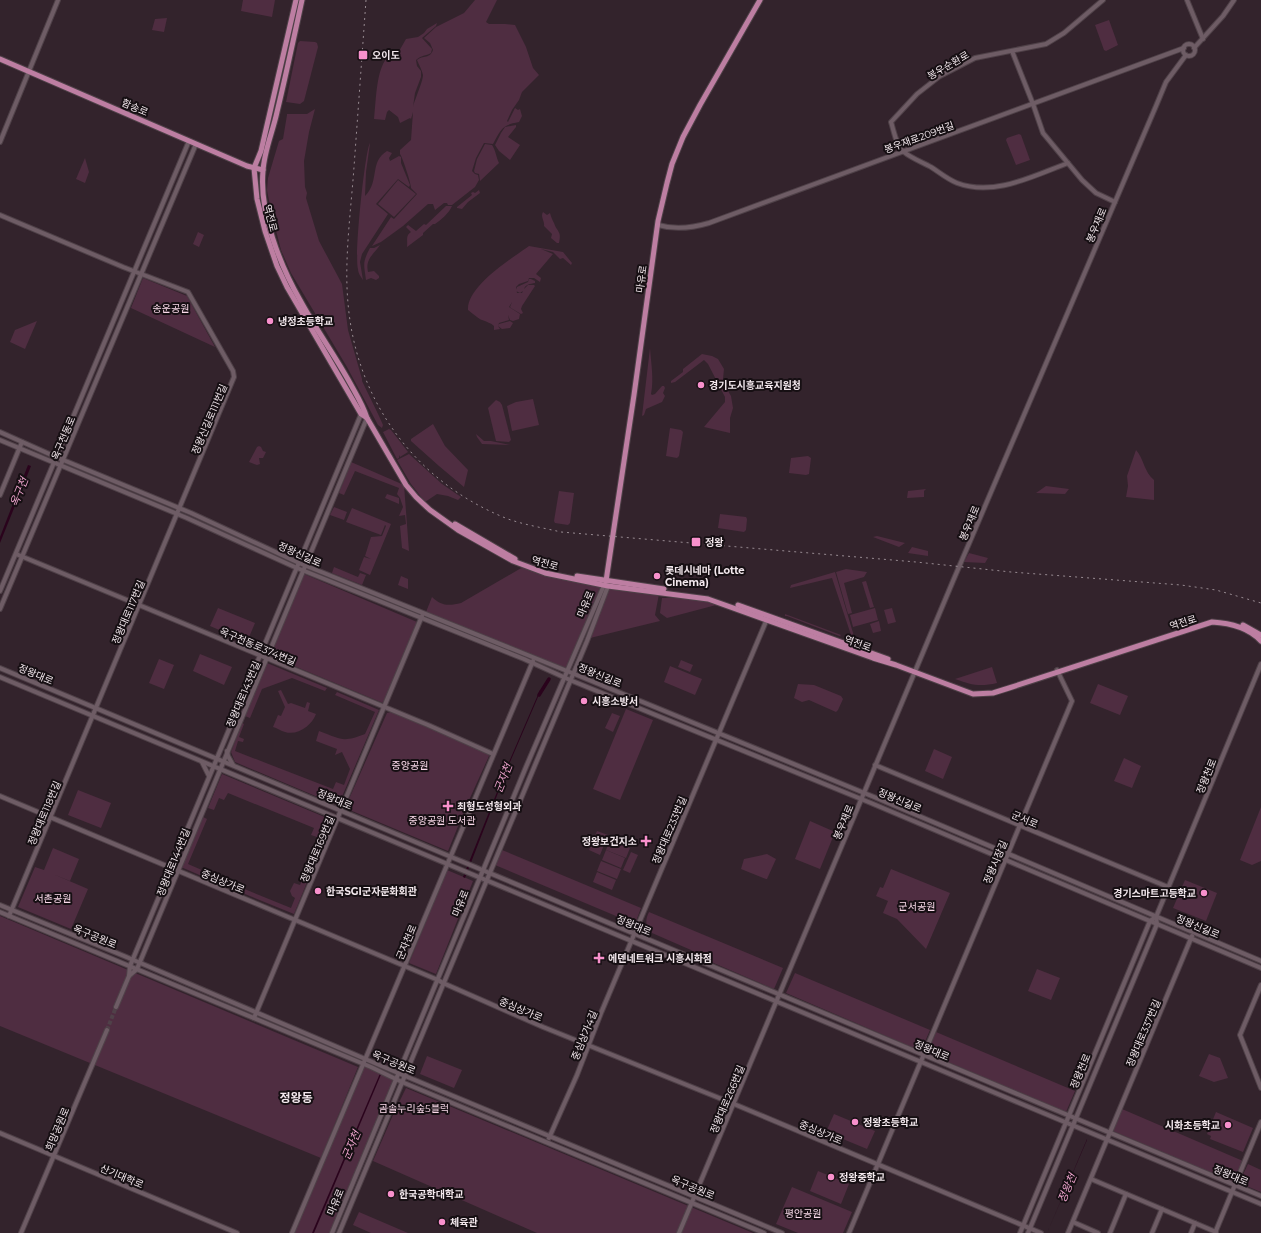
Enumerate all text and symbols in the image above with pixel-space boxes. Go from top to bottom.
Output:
street label: 봉우순환로 [925,48,971,83]
marker: 오이도 [357,49,369,61]
place label: 오이도 [372,49,400,62]
street label: 함송로 [120,96,150,119]
street label: 봉우재로209번길 [882,119,956,156]
street label: 역전로 [261,203,280,233]
street label: 봉우재로 [1083,206,1110,245]
street label: 마유로 [633,264,650,294]
park label: 송운공원 [153,302,189,315]
place label: 냉정초등학교 [278,315,333,328]
marker: 냉정초등학교 [265,316,275,326]
place label: 경기도시흥교육지원청 [709,379,801,392]
marker: 경기도시흥교육지원청 [696,380,706,390]
street label: 정왕신길로111번길 [189,382,230,456]
street label: 옥구천동로 [48,414,78,462]
water label: 옥구천 [7,474,32,509]
street label: 봉우재로 [956,504,983,543]
marker: 정왕 [690,536,702,548]
place label: 정왕 [705,536,723,549]
street label: 정왕신길로 [276,539,323,570]
street label: 역전로 [530,553,560,574]
place label: 롯데시네마 (Lotte Cinema) [665,564,745,589]
marker: 롯데시네마 (Lotte Cinema) [652,571,662,581]
street label: 정왕대로117번길 [109,578,148,646]
street label: 마유로 [574,589,597,619]
street label: 역전로 [1168,612,1198,633]
street label: 옥구천동로374번길 [218,625,298,668]
street label: 역전로 [843,633,873,654]
street label: 정왕대로143번길 [224,659,263,729]
street label: 정왕대로 [16,661,55,688]
street label: 정왕신길로 [576,661,624,690]
place label: 시흥소방서 [592,695,638,708]
marker: 시흥소방서 [579,696,589,706]
street label: 정왕천로 [1194,757,1219,796]
park label: 중앙공원 [392,759,428,772]
water label: 군자천 [491,760,516,795]
street label: 정왕대로118번길 [25,779,64,847]
street label: 정왕신길로 [876,785,924,815]
street label: 정왕대로 [315,786,354,813]
street label: 정왕대로233번길 [649,794,690,866]
marker: 최형도성형외과 [442,800,454,812]
place label: 최형도성형외과 [457,800,521,813]
street label: 봉우재로 [830,803,857,842]
street label: 군서로 [1010,808,1040,831]
street label: 정왕대로169번길 [298,814,337,884]
park label: 중앙공원 도서관 [408,814,476,827]
street label: 정왕대로144번길 [154,826,193,898]
place label: 정왕보건지소 [582,835,637,848]
marker: 정왕보건지소 [640,835,652,847]
street label: 정왕시장길 [980,838,1010,886]
street label: 중심상가로 [199,866,247,896]
place label: 한국SGI군자문화회관 [326,885,417,898]
marker: 한국SGI군자문화회관 [313,886,323,896]
place label: 경기스마트고등학교 [1113,887,1196,900]
street label: 마유로 [449,888,472,918]
marker: 경기스마트고등학교 [1199,888,1209,898]
park label: 서촌공원 [35,892,71,905]
park label: 군서공원 [899,900,935,913]
street label: 정왕신길로 [1174,911,1222,941]
street label: 정왕대로 [614,912,653,939]
street label: 옥구공원로 [71,922,119,951]
street label: 군자천로 [393,923,420,962]
marker: 에덴네트워크 시흥시화점 [593,952,605,964]
place label: 에덴네트워크 시흥시화점 [608,952,712,965]
street label: 중심상가로 [497,994,545,1024]
street label: 정왕대로337번길 [1123,997,1164,1069]
street label: 중심상가4길 [569,1008,600,1062]
street label: 정왕대로 [912,1037,951,1064]
street label: 옥구공원로 [370,1047,418,1077]
street label: 정왕천로 [1067,1052,1094,1091]
street label: 정왕대로266번길 [707,1063,748,1135]
district label: 정왕동 [279,1090,313,1105]
park label: 곰솔누리숲5블럭 [379,1102,449,1115]
street label: 희망공원로 [42,1105,72,1153]
place label: 정왕초등학교 [863,1116,918,1129]
street label: 중심상가로 [797,1117,845,1147]
marker: 정왕초등학교 [850,1117,860,1127]
place label: 시화초등학교 [1165,1119,1220,1132]
marker: 시화초등학교 [1223,1120,1233,1130]
water label: 군자천 [339,1127,364,1162]
street label: 산기대학로 [98,1161,146,1191]
street label: 정왕대로 [1211,1162,1250,1189]
water label: 정왕천 [1055,1170,1080,1205]
place label: 정왕중학교 [839,1171,885,1184]
street label: 옥구공원로 [669,1172,717,1202]
marker: 정왕중학교 [826,1172,836,1182]
street label: 마유로 [324,1187,347,1217]
place label: 한국공학대학교 [399,1188,463,1201]
marker: 한국공학대학교 [386,1189,396,1199]
park label: 평안공원 [785,1207,821,1220]
place label: 체육관 [450,1216,478,1229]
marker: 체육관 [437,1217,447,1227]

